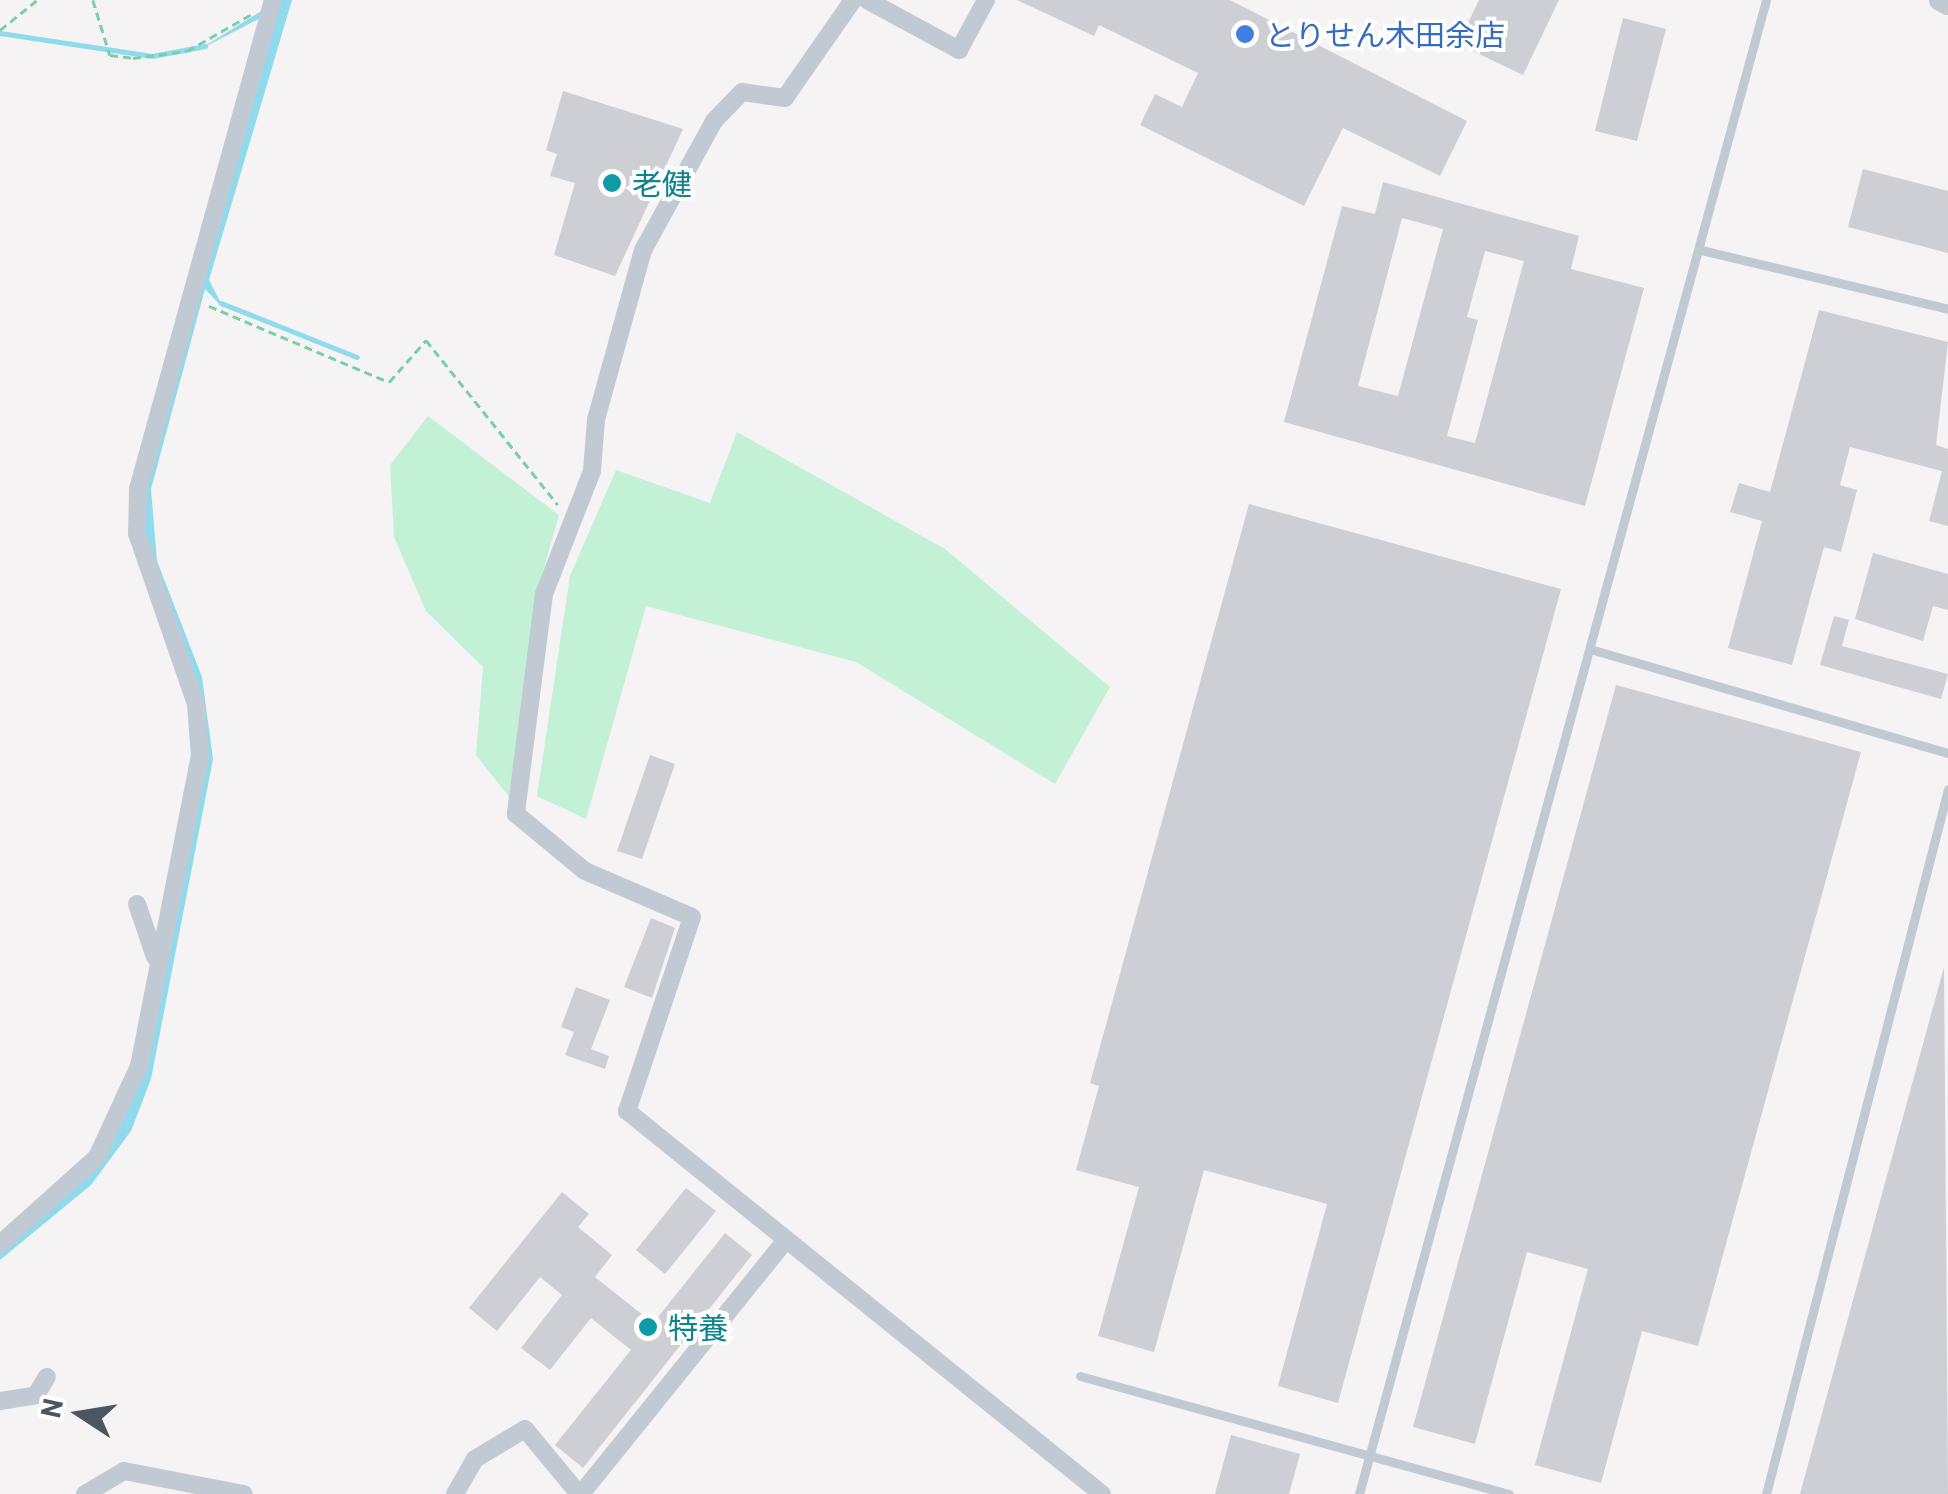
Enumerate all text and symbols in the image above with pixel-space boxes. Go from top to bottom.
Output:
place label: とりせん木田余店 [1265,16,1505,52]
marker: とりせん木田余店 [1234,23,1256,45]
place label: 老健 [632,165,692,201]
marker: 老健 [601,172,623,194]
place label: 特養 [668,1309,728,1345]
marker: 特養 [637,1316,659,1338]
north arrow [30,1364,130,1464]
text: N [32,1395,69,1420]

